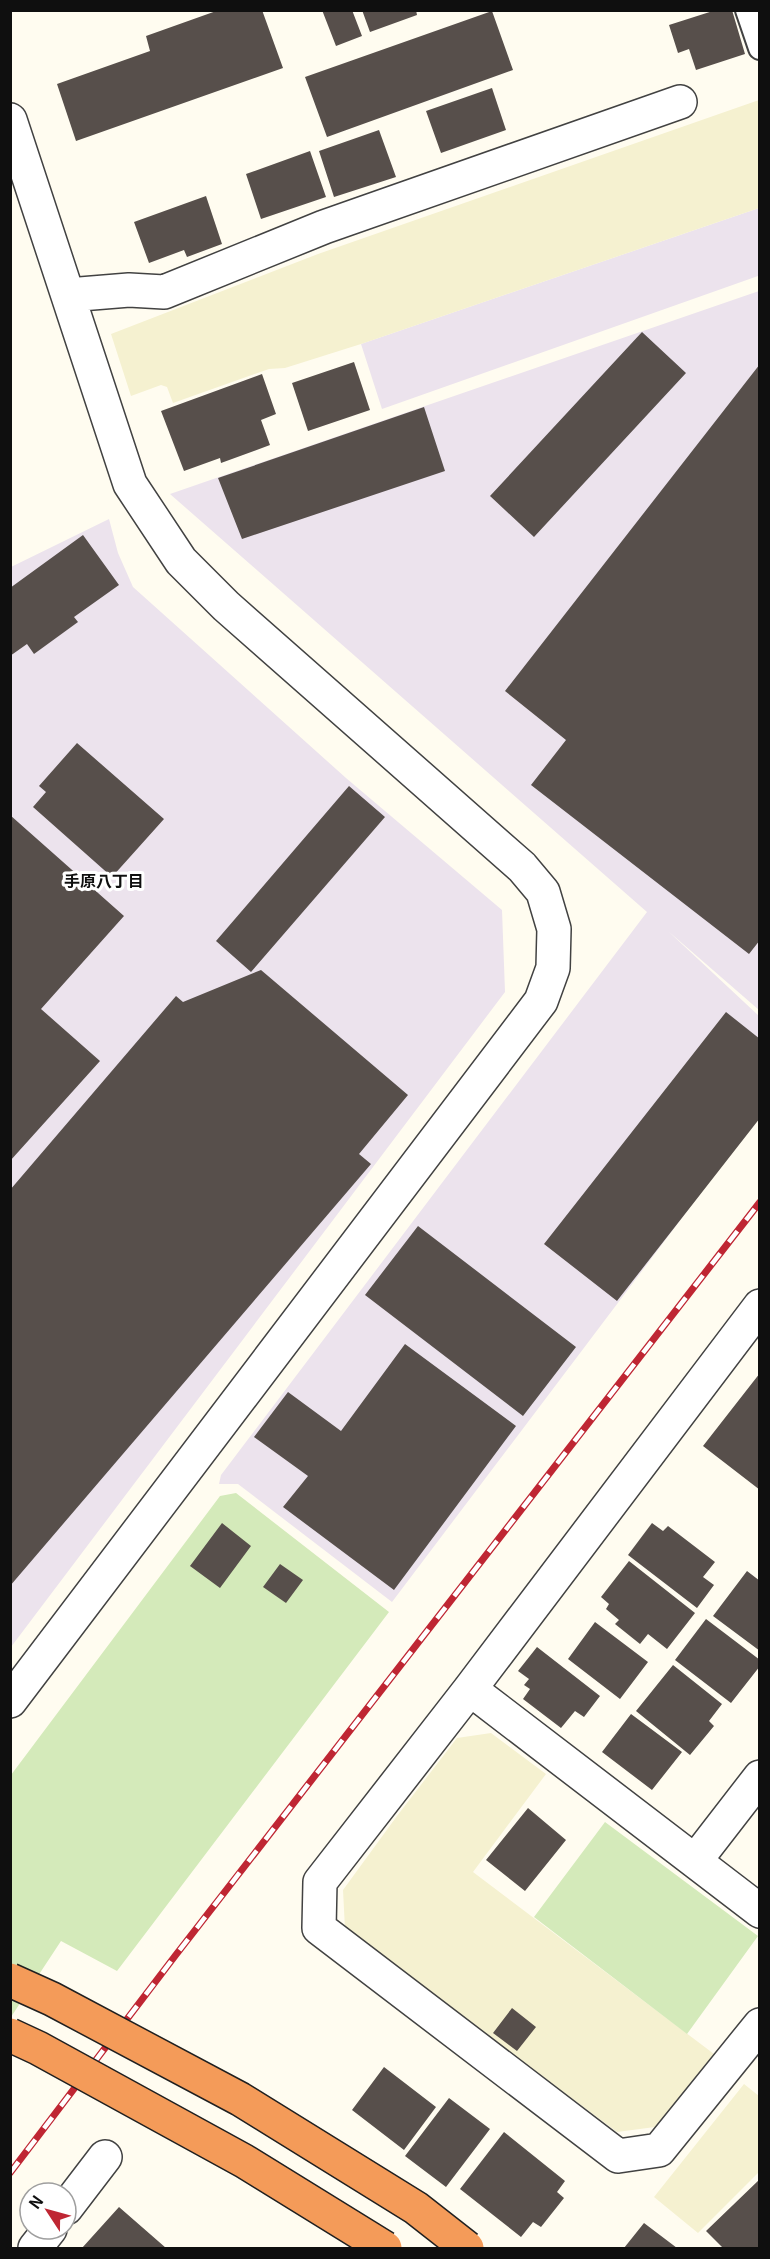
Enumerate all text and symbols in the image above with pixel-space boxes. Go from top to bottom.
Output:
district label: 手原八丁目 [64,868,144,892]
north arrow [18,2181,78,2241]
text: N [22,2190,48,2213]

